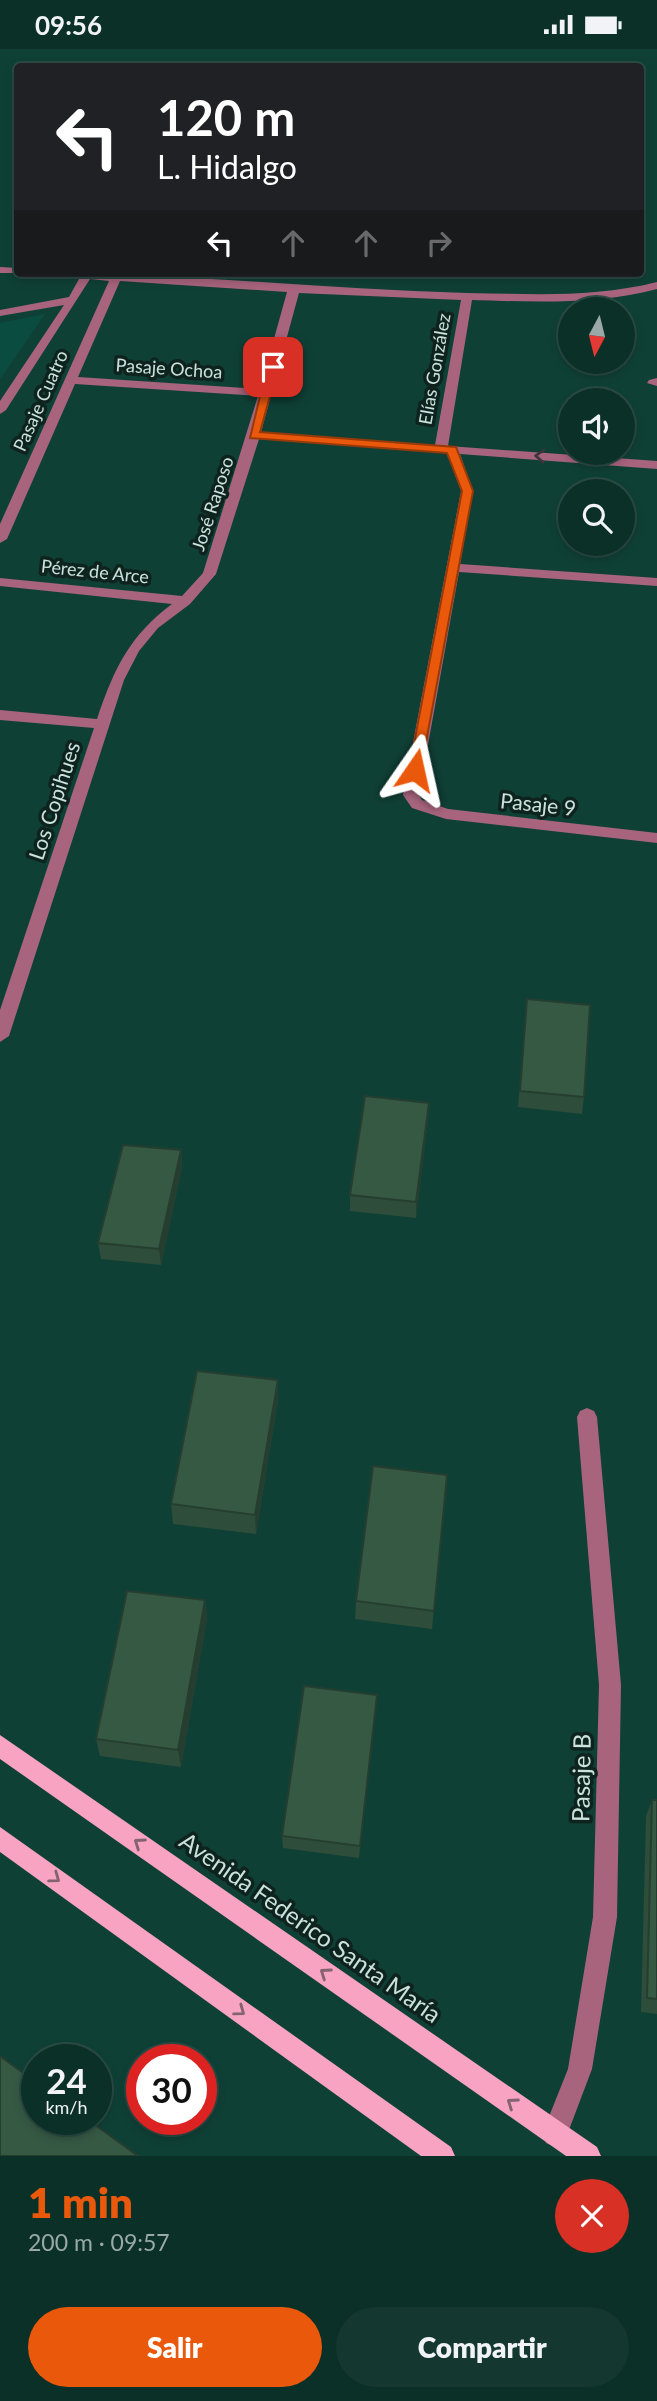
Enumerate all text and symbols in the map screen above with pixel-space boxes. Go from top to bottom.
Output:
text: 09:56 [35,9,102,41]
text: 120 m [157,88,295,146]
icon: left [42,91,133,182]
text: L. Hidalgo [157,147,297,186]
icon: left [201,224,239,262]
icon: ahead [274,224,312,262]
icon: ahead [347,224,385,262]
icon: right [420,224,458,262]
north arrow [558,297,635,375]
map controls [558,297,635,556]
street label: Elías González [413,312,455,426]
pin [243,337,303,397]
street label: Pasaje Cuatro [8,347,72,455]
icon: arrive [254,348,292,386]
street label: Pasaje Ochoa [115,353,223,383]
button: sound [558,388,635,465]
one-way arrow [534,449,545,464]
street label: José Raposo [186,454,238,554]
button: search [558,479,635,556]
street label: Pérez de Arce [40,554,150,588]
position arrow [378,733,452,807]
street label: Los Copihues [23,738,84,863]
street label: Pasaje 9 [499,787,577,820]
street label: Pasaje B [565,1734,596,1822]
street label: Avenida Federico Santa María [175,1825,447,2028]
one-way arrow [134,1839,147,1851]
one-way arrow [47,1870,60,1882]
one-way arrow [320,1969,333,1981]
one-way arrow [232,2003,245,2015]
speed limit sign: 30 [126,2044,217,2135]
text: 24 [46,2059,87,2101]
text: km/h [45,2096,88,2118]
one-way arrow [507,2099,520,2111]
text: 1 min [28,2177,133,2227]
button: close [555,2179,629,2253]
text: 200 m · 09:57 [28,2228,170,2256]
button: Salir [28,2307,322,2387]
button: Compartir [336,2307,629,2387]

